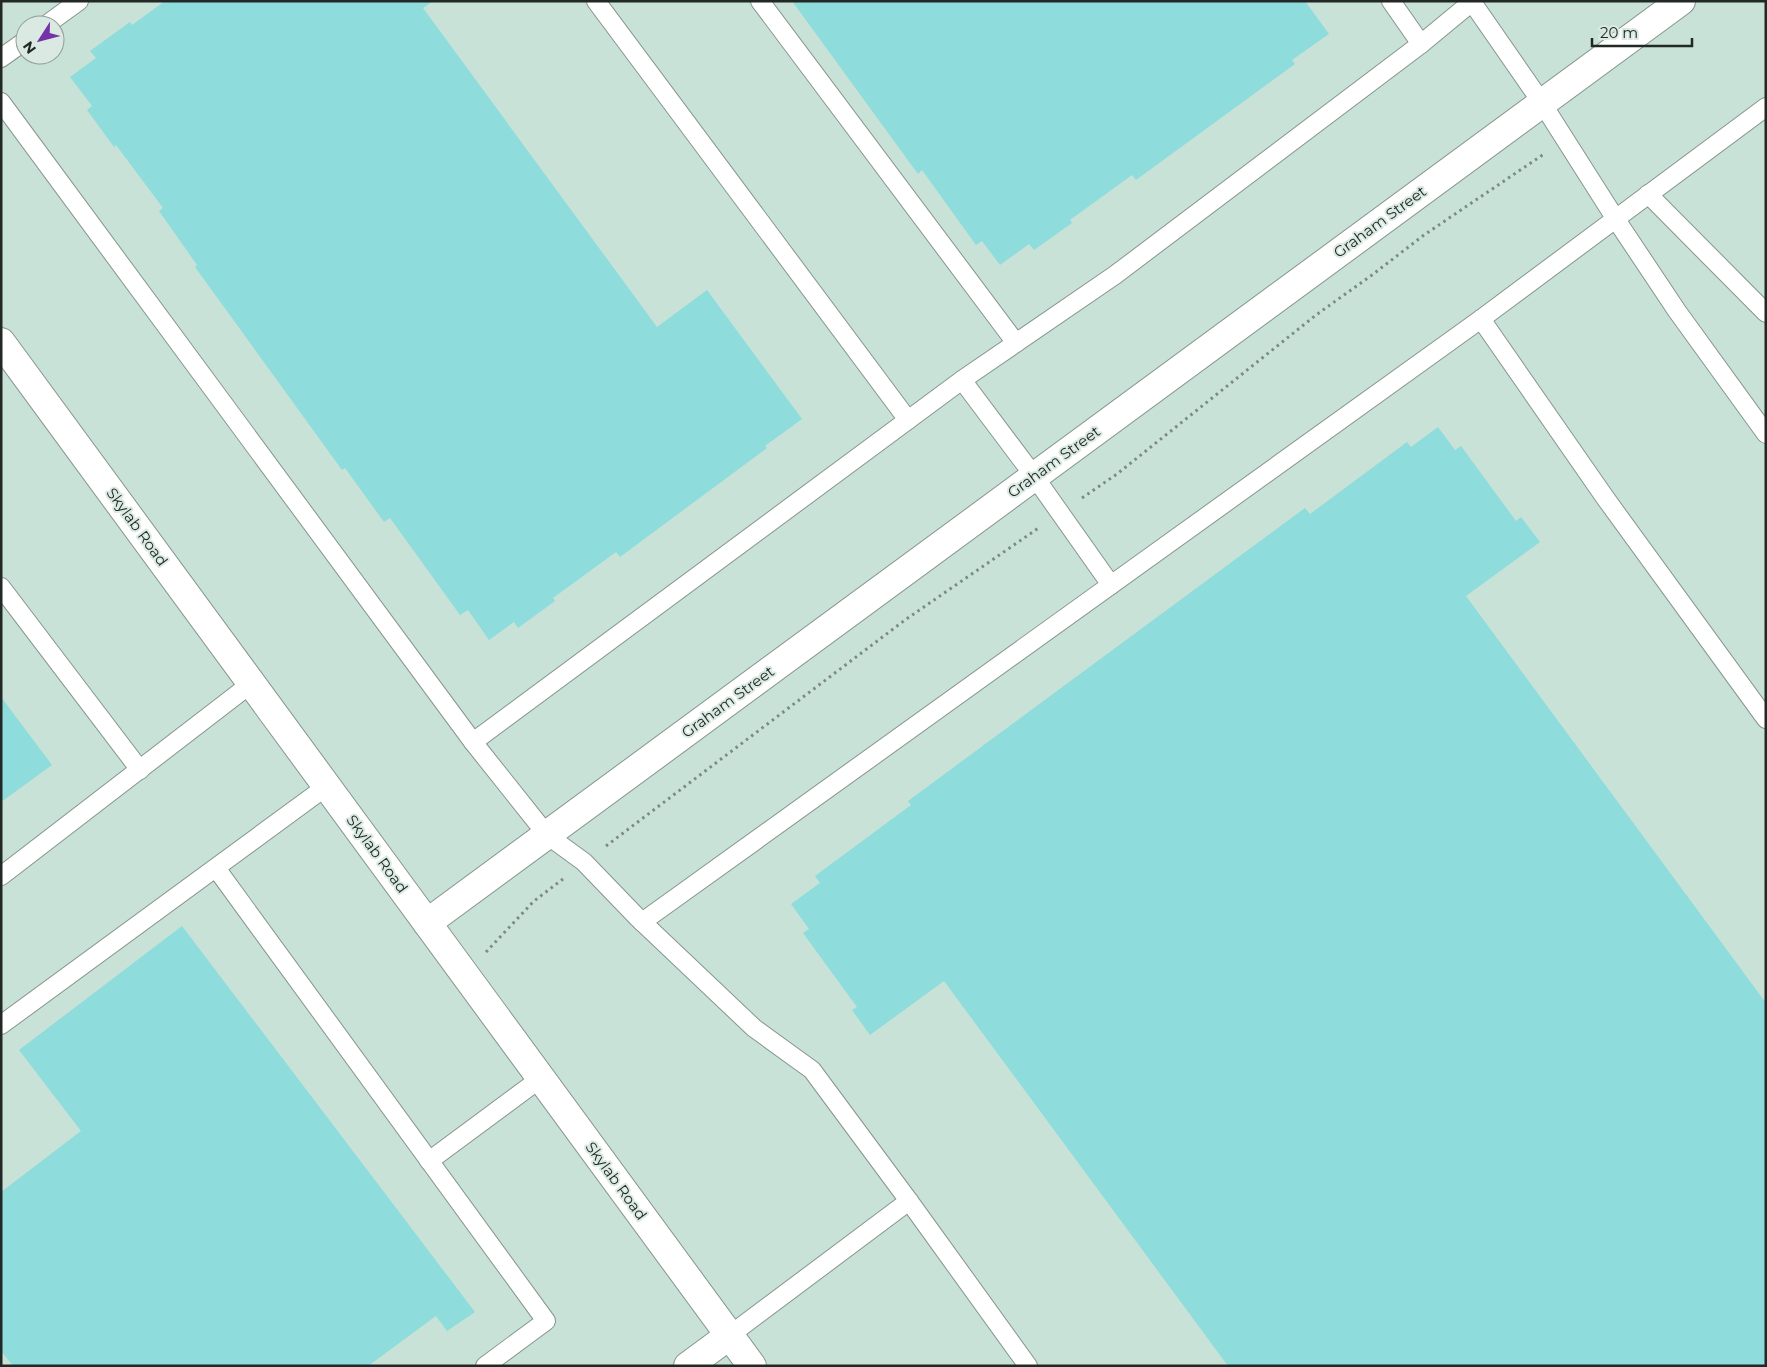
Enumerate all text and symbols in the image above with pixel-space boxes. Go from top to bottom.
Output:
north arrow [15,15,65,65]
scale bar [1592,15,1692,47]
text: 20 m [1600,23,1638,42]
text: N [19,38,40,58]
street label: Graham Street [1330,182,1430,262]
street label: Graham Street [1004,422,1104,502]
street label: Skylab Road [103,484,172,570]
street label: Graham Street [678,662,778,742]
street label: Skylab Road [343,811,412,897]
street label: Skylab Road [582,1138,651,1224]

